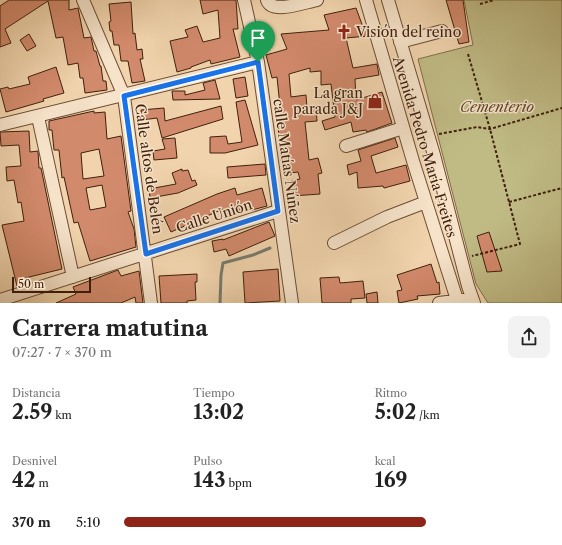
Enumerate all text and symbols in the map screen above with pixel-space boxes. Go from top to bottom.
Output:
pin [241,21,275,62]
church icon: Visión del reino [335,23,353,41]
place label: Visión del reino [355,23,461,41]
icon: arrive [247,27,269,49]
street label: Avenida Pedro María Freites [389,53,461,240]
place label: La gran parada J&J [293,84,363,118]
shop icon: La gran parada J&J [366,92,384,110]
street label: calle Matías Núñez [269,97,305,225]
park label: Cementerio [460,98,534,116]
street label: Calle altos de Belén [131,103,167,236]
street label: Calle Unión [174,195,255,237]
scale bar [12,275,91,294]
text: 50 m [18,277,44,291]
text: Carrera matutina [12,315,208,342]
button: share [508,316,550,358]
text: 07:27 · 7 × 370 m [12,344,112,360]
text: Distancia [12,386,61,400]
text: Tiempo [193,386,235,400]
text: Ritmo [375,386,407,400]
text: 2.59 [12,400,52,424]
text: 13:02 [193,400,244,424]
text: 5:02 [375,400,416,424]
text: km [52,408,72,422]
text: /km [416,408,440,422]
text: Desnivel [12,454,57,468]
text: Pulso [193,454,222,468]
text: kcal [375,454,395,468]
text: 42 [12,468,36,492]
text: 143 [193,468,225,492]
text: 169 [375,468,408,492]
text: m [36,476,49,490]
text: bpm [225,476,252,490]
text: 370 m [12,514,51,530]
text: 5:10 [76,514,100,530]

